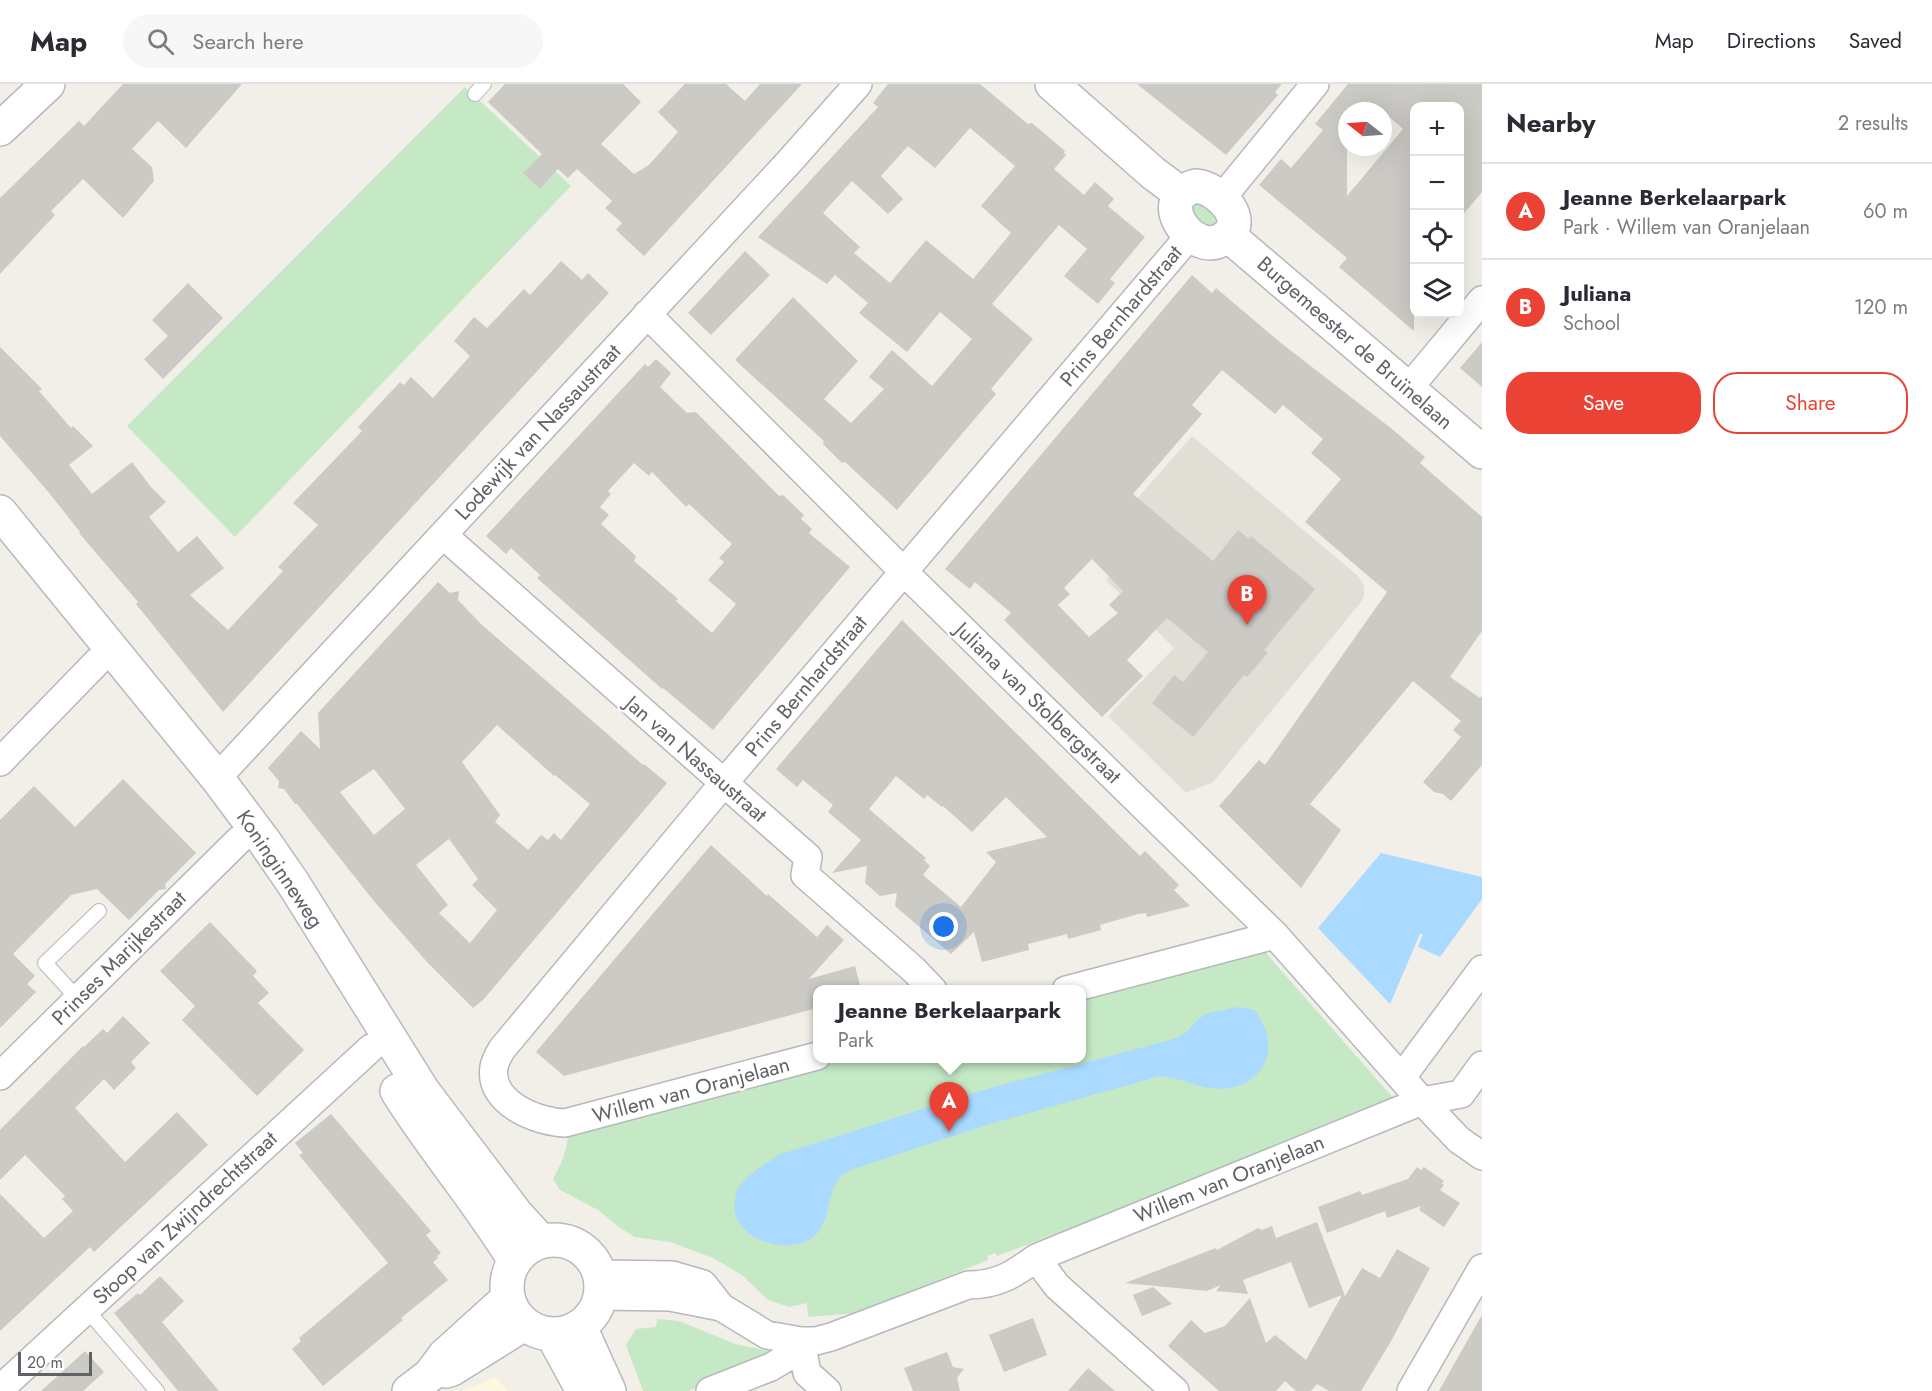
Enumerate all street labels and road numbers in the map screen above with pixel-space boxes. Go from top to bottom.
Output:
street label: Prins Bernhardstraat [1053,239,1189,393]
street label: Burgemeester de Bruïnelaan [1251,249,1459,437]
street label: Lodewijk van Nassaustraat [448,337,628,527]
street label: Prins Bernhardstraat [738,609,874,763]
street label: Juliana van Stolbergstraat [946,613,1128,791]
street label: Jan van Nassaustraat [616,687,774,829]
street label: Koninginneweg [229,804,331,934]
street label: Prinses Marijkestraat [45,884,193,1032]
street label: Willem van Oranjelaan [589,1049,793,1131]
street label: Stoop van Zwijndrechtstraat [86,1124,284,1312]
street label: Willem van Oranjelaan [1129,1127,1329,1231]

